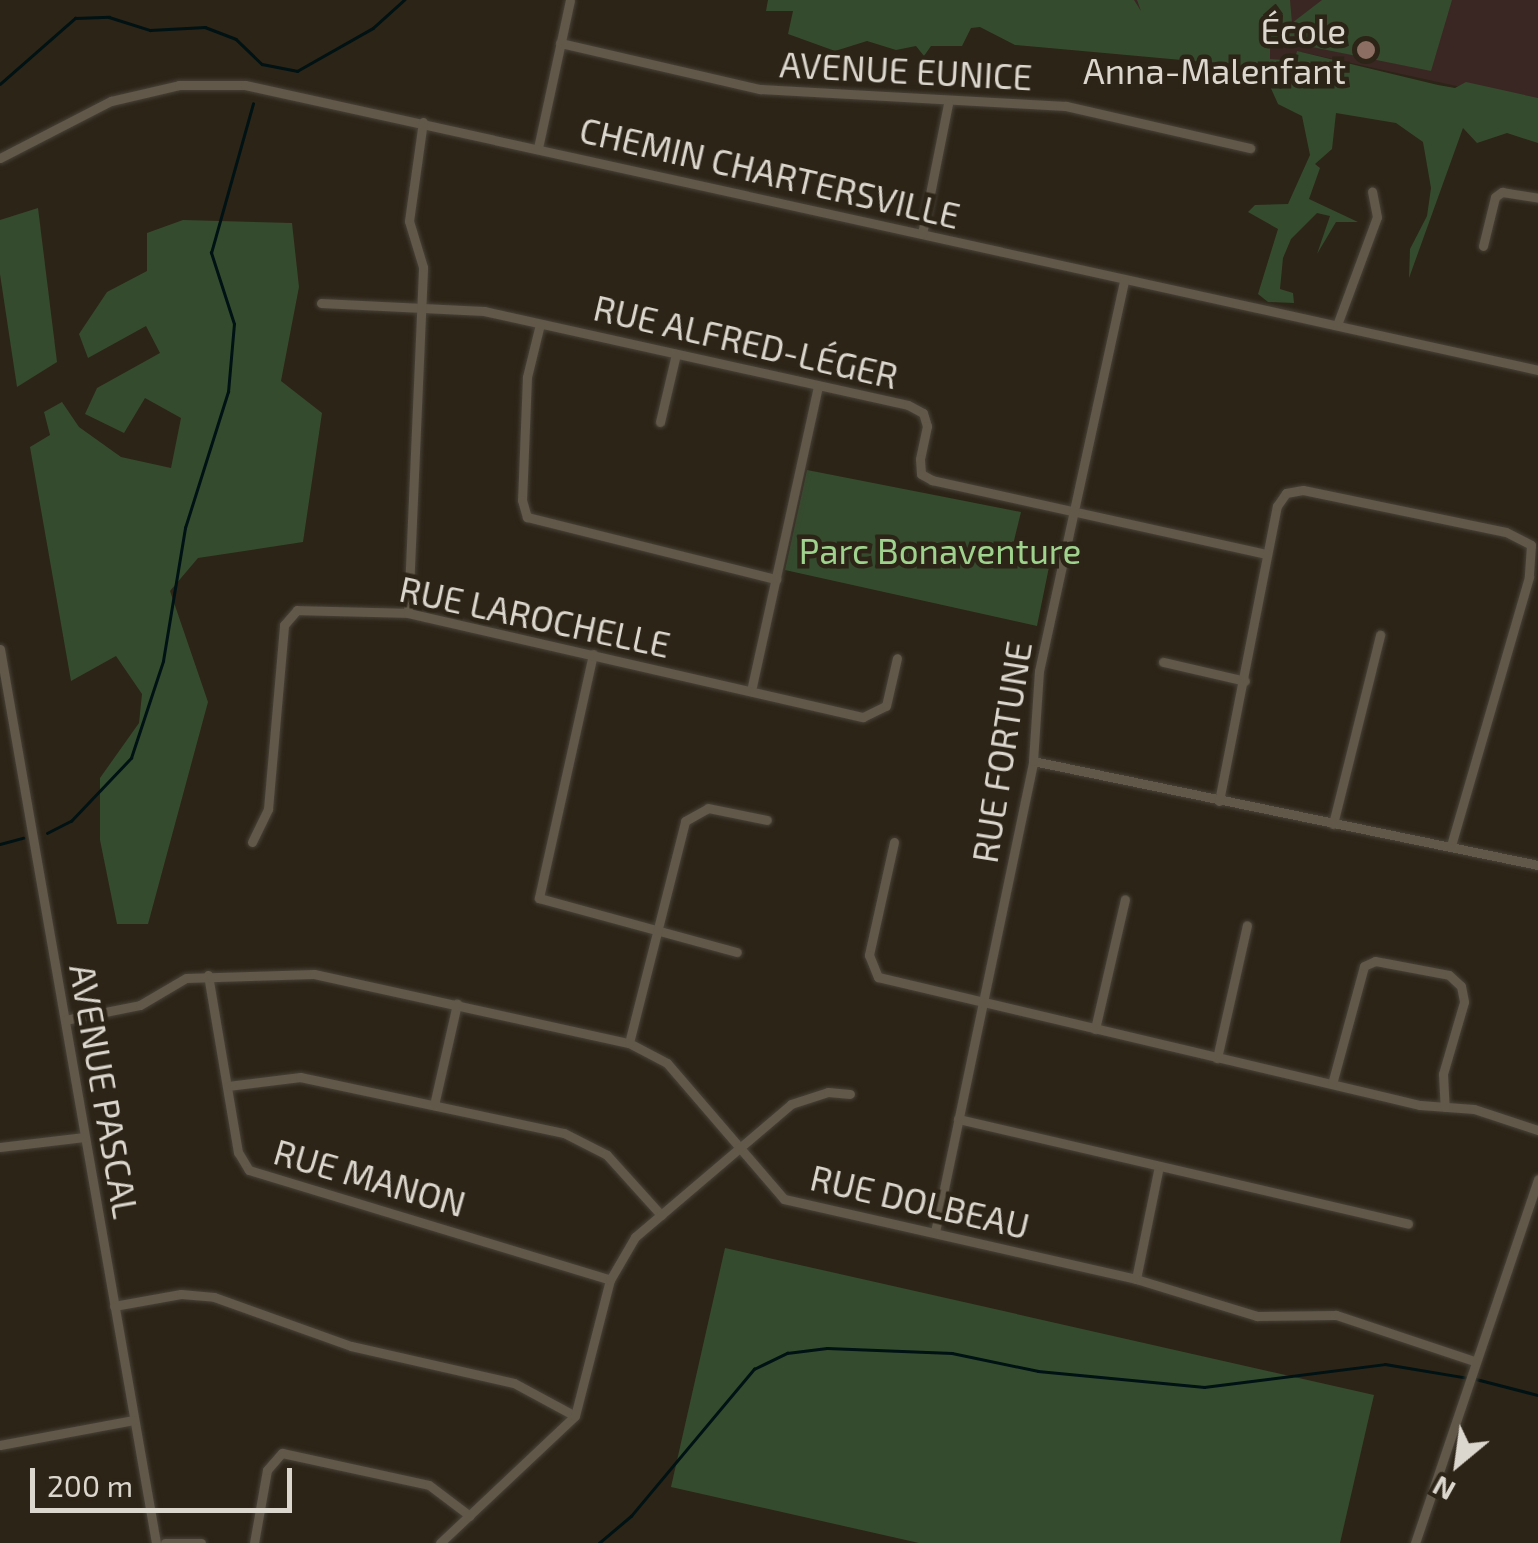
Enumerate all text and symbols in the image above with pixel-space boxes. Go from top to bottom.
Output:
place label: École Anna-Malenfant [1083,9,1346,91]
marker: École Anna-Malenfant [1355,39,1377,61]
street label: AVENUE EUNICE [778,42,1034,98]
street label: CHEMIN CHARTERSVILLE [576,108,964,236]
street label: RUE ALFRED-LÉGER [589,285,903,397]
park label: Parc Bonaventure [799,529,1081,571]
street label: RUE LAROCHELLE [396,567,674,665]
street label: RUE FORTUNE [963,638,1039,866]
street label: AVENUE PASCAL [62,961,148,1221]
street label: RUE MANON [269,1130,471,1224]
street label: RUE DOLBEAU [807,1155,1033,1247]
north arrow [1408,1413,1508,1513]
scale bar [35,1448,298,1510]
text: 200 m [47,1467,133,1503]
text: N [1426,1469,1461,1509]

